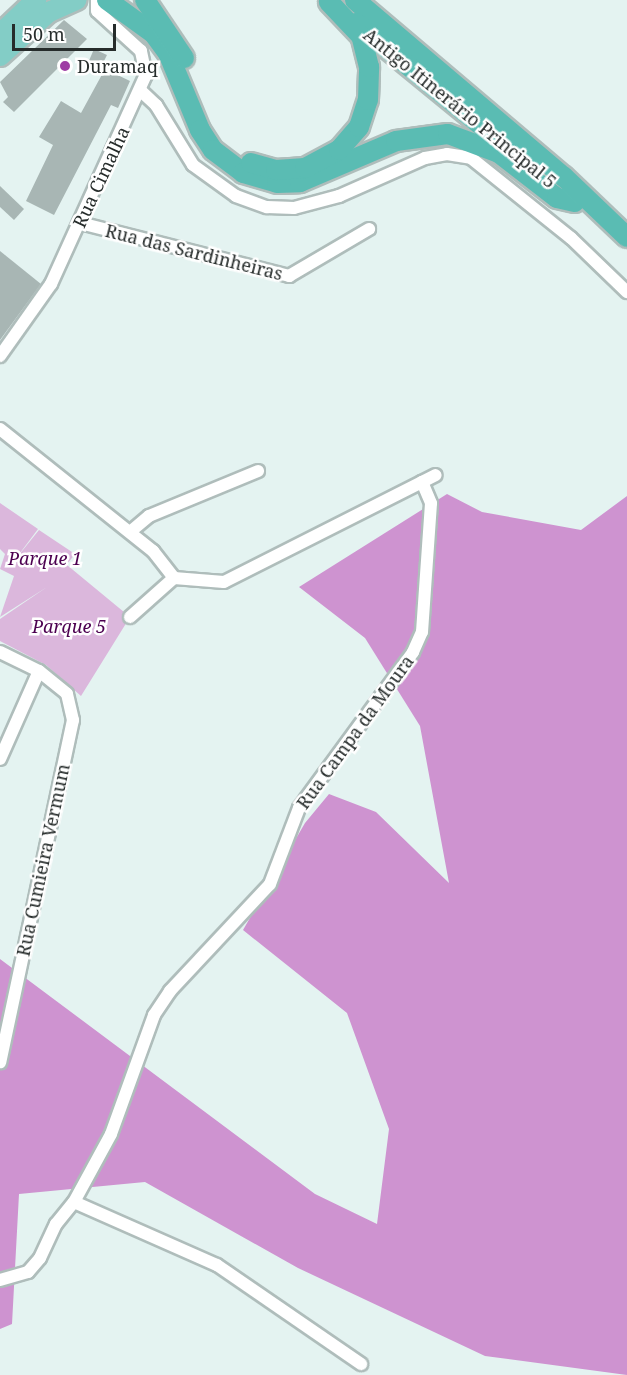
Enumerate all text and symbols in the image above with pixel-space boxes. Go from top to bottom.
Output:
scale bar [15,12,118,50]
text: 50 m [23,22,65,46]
street label: Antigo Itinerário Principal 5 [359,24,561,192]
place label: Duramaq [77,55,158,77]
marker: Duramaq [58,59,72,73]
street label: Rua Cimalha [68,123,134,231]
street label: Rua das Sardinheiras [103,219,285,285]
park label: Parque 1 [8,547,82,569]
park label: Parque 5 [32,615,106,637]
street label: Rua Campa da Moura [292,651,418,813]
street label: Rua Cumieira Vermum [12,762,74,958]

